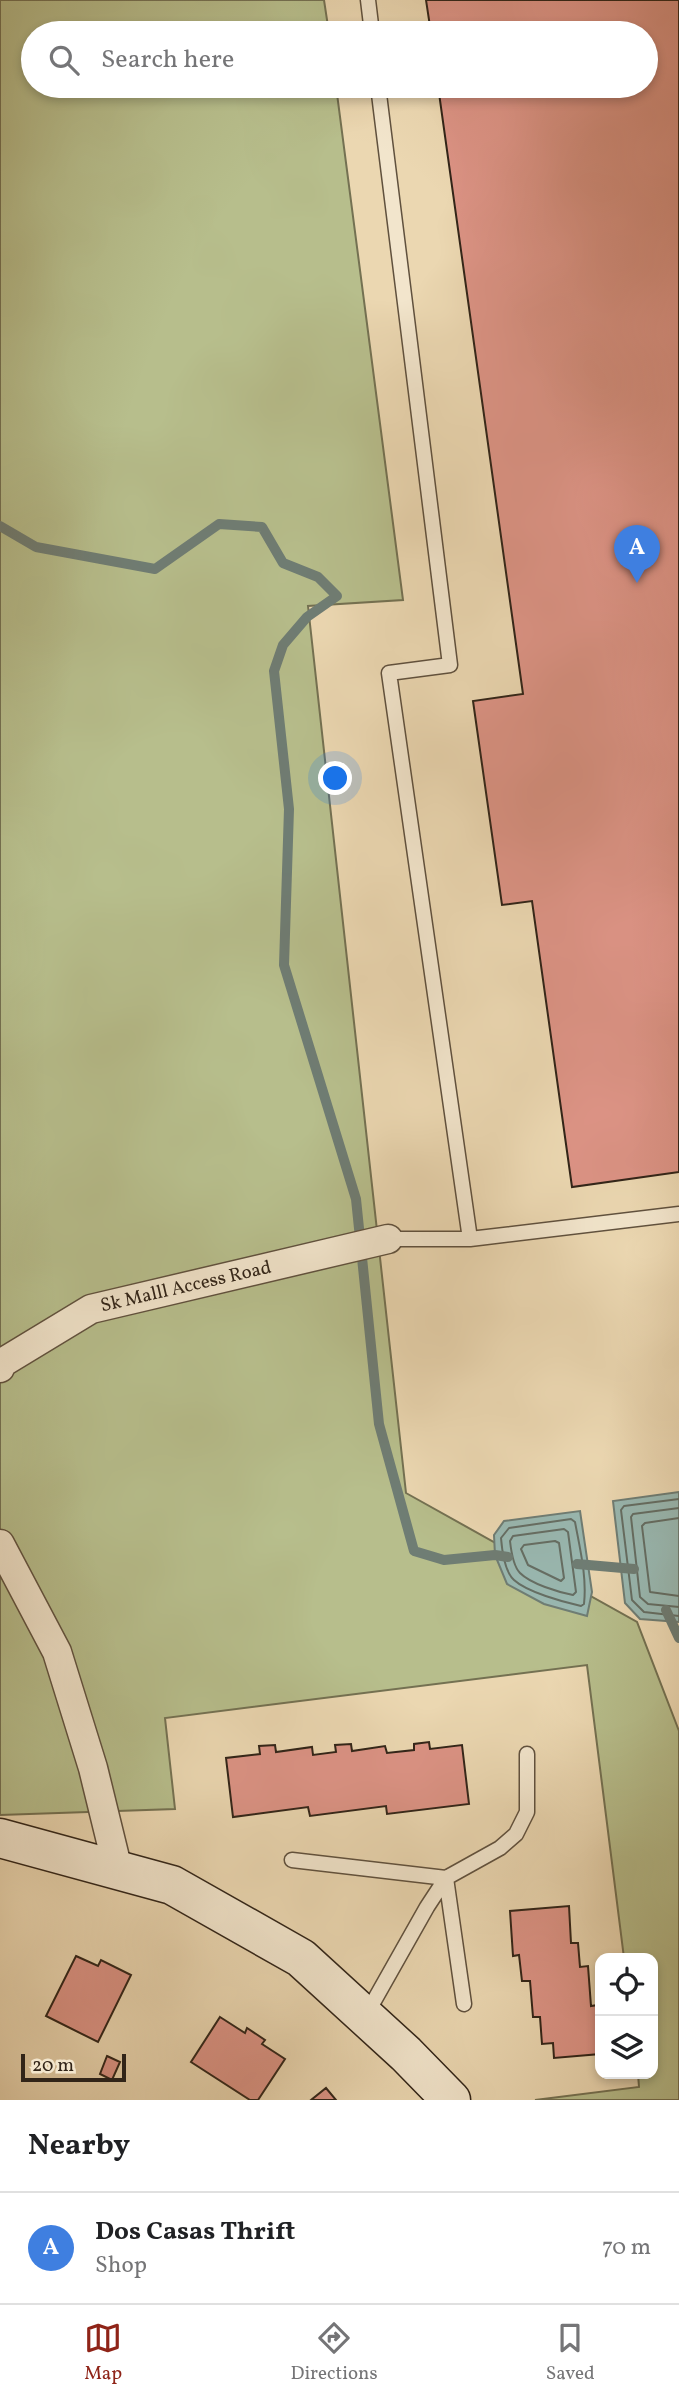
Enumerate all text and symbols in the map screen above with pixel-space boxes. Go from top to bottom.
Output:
search box [21,21,658,98]
icon: search [45,41,83,79]
text: Search here [101,42,234,78]
pin: A [614,525,660,583]
your location [318,761,352,795]
street label: Sk Malll Access Road [98,1255,274,1319]
map controls [595,1953,658,2079]
button: locate [595,1953,658,2016]
button: layers [595,2016,658,2079]
scale bar [21,2051,126,2083]
text: 20 m [32,2053,74,2079]
text: Nearby [28,2125,130,2167]
text: Dos Casas Thrift [95,2214,295,2250]
text: A [43,2232,59,2264]
text: 70 m [602,2232,651,2264]
text: Shop [95,2250,147,2282]
tab: Map [84,2319,122,2387]
tab: Directions [291,2319,378,2387]
tab: Saved [546,2319,595,2387]

